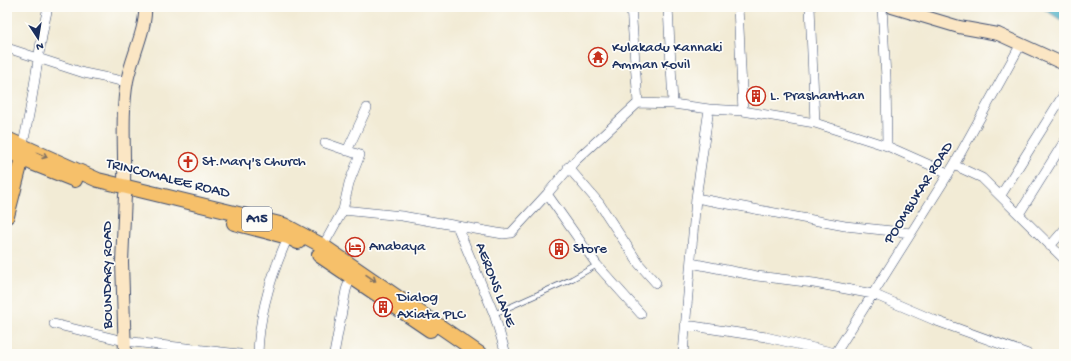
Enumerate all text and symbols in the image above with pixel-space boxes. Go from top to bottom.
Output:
north arrow [18,18,58,58]
text: N [35,39,44,52]
place label: Kulakadu Kannaki Amman Kovil [612,39,722,74]
temple icon: Kulakadu Kannaki Amman Kovil [587,46,609,68]
building icon: L. Prashanthan [745,85,767,107]
place label: L. Prashanthan [770,87,864,105]
street label: POOMBUKAR ROAD [880,138,958,248]
church icon: St.Mary's Church [177,151,199,173]
one-way arrow [36,152,48,160]
place label: St.Mary's Church [202,153,306,171]
street label: TRINCOMALEE ROAD [103,155,232,203]
road number: A15 [242,207,272,231]
street label: BOUNDARY ROAD [99,221,117,330]
hotel icon: Anabaya [344,236,366,258]
place label: Anabaya [369,238,426,256]
building icon: Store [548,238,570,260]
street label: AERONS LANE [471,240,520,330]
place label: Store [573,240,607,258]
one-way arrow [365,274,376,282]
place label: Dialog Axiata PLC [396,289,466,324]
building icon: Dialog Axiata PLC [372,296,394,318]

